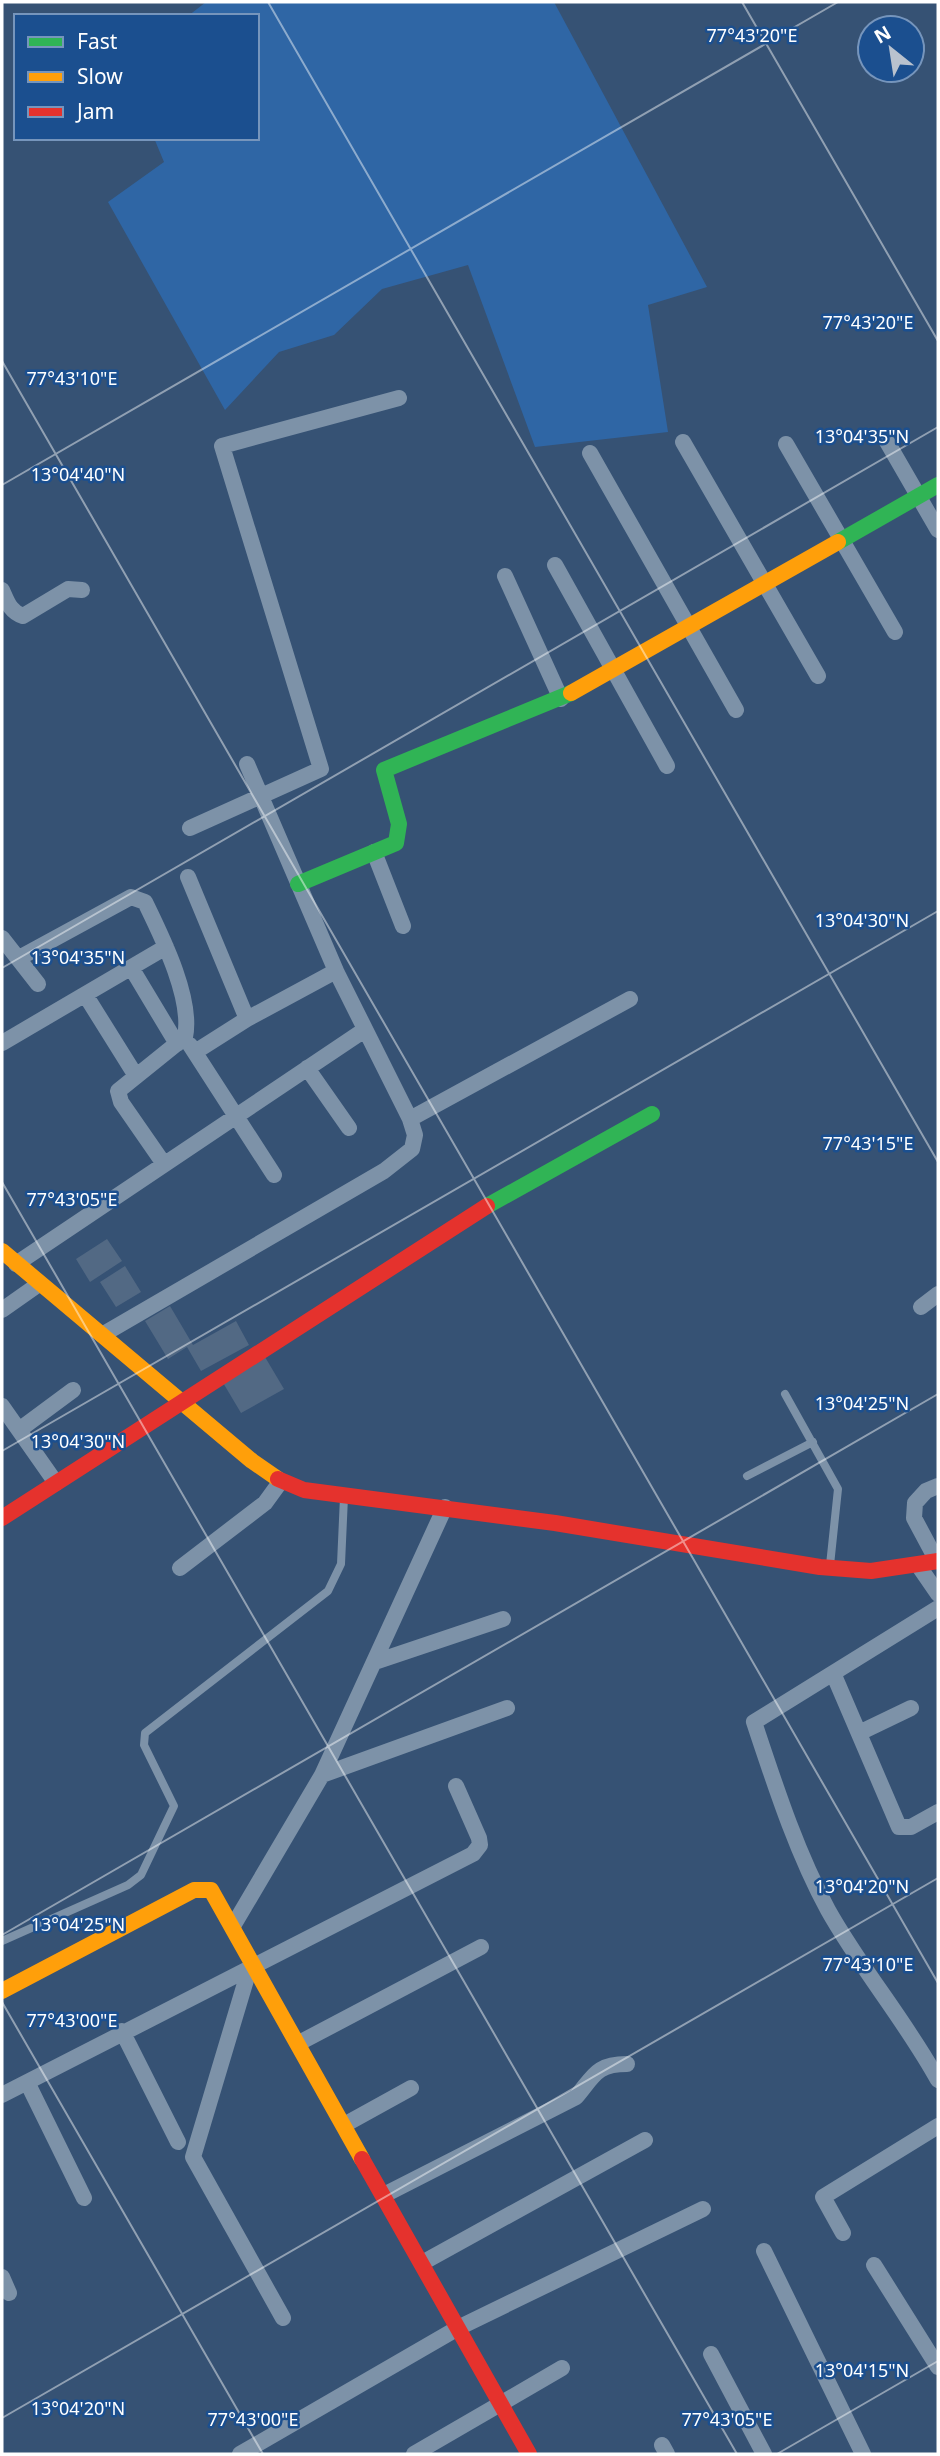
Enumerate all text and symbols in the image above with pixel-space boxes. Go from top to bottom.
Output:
legend [14,14,259,140]
north arrow [856,14,926,84]
text: N [869,19,896,49]
text: 77°43'20"E [707,23,797,47]
text: Fast [77,27,118,55]
text: Slow [77,62,123,90]
text: Jam [75,97,114,125]
text: 77°43'20"E [823,310,913,334]
text: 77°43'10"E [27,366,117,390]
text: 13°04'35"N [815,424,909,448]
text: 13°04'40"N [31,462,125,486]
text: 13°04'30"N [815,908,909,932]
text: 13°04'35"N [31,945,125,969]
text: 77°43'15"E [823,1131,913,1155]
text: 77°43'05"E [27,1187,117,1211]
text: 13°04'25"N [815,1391,909,1415]
text: 13°04'30"N [31,1429,125,1453]
text: 13°04'20"N [815,1874,909,1898]
text: 13°04'25"N [31,1912,125,1936]
text: 77°43'10"E [823,1952,913,1976]
text: 77°43'00"E [27,2008,117,2032]
text: 13°04'15"N [815,2358,909,2382]
text: 13°04'20"N [31,2396,125,2420]
text: 77°43'00"E [208,2407,298,2431]
text: 77°43'05"E [682,2407,772,2431]

